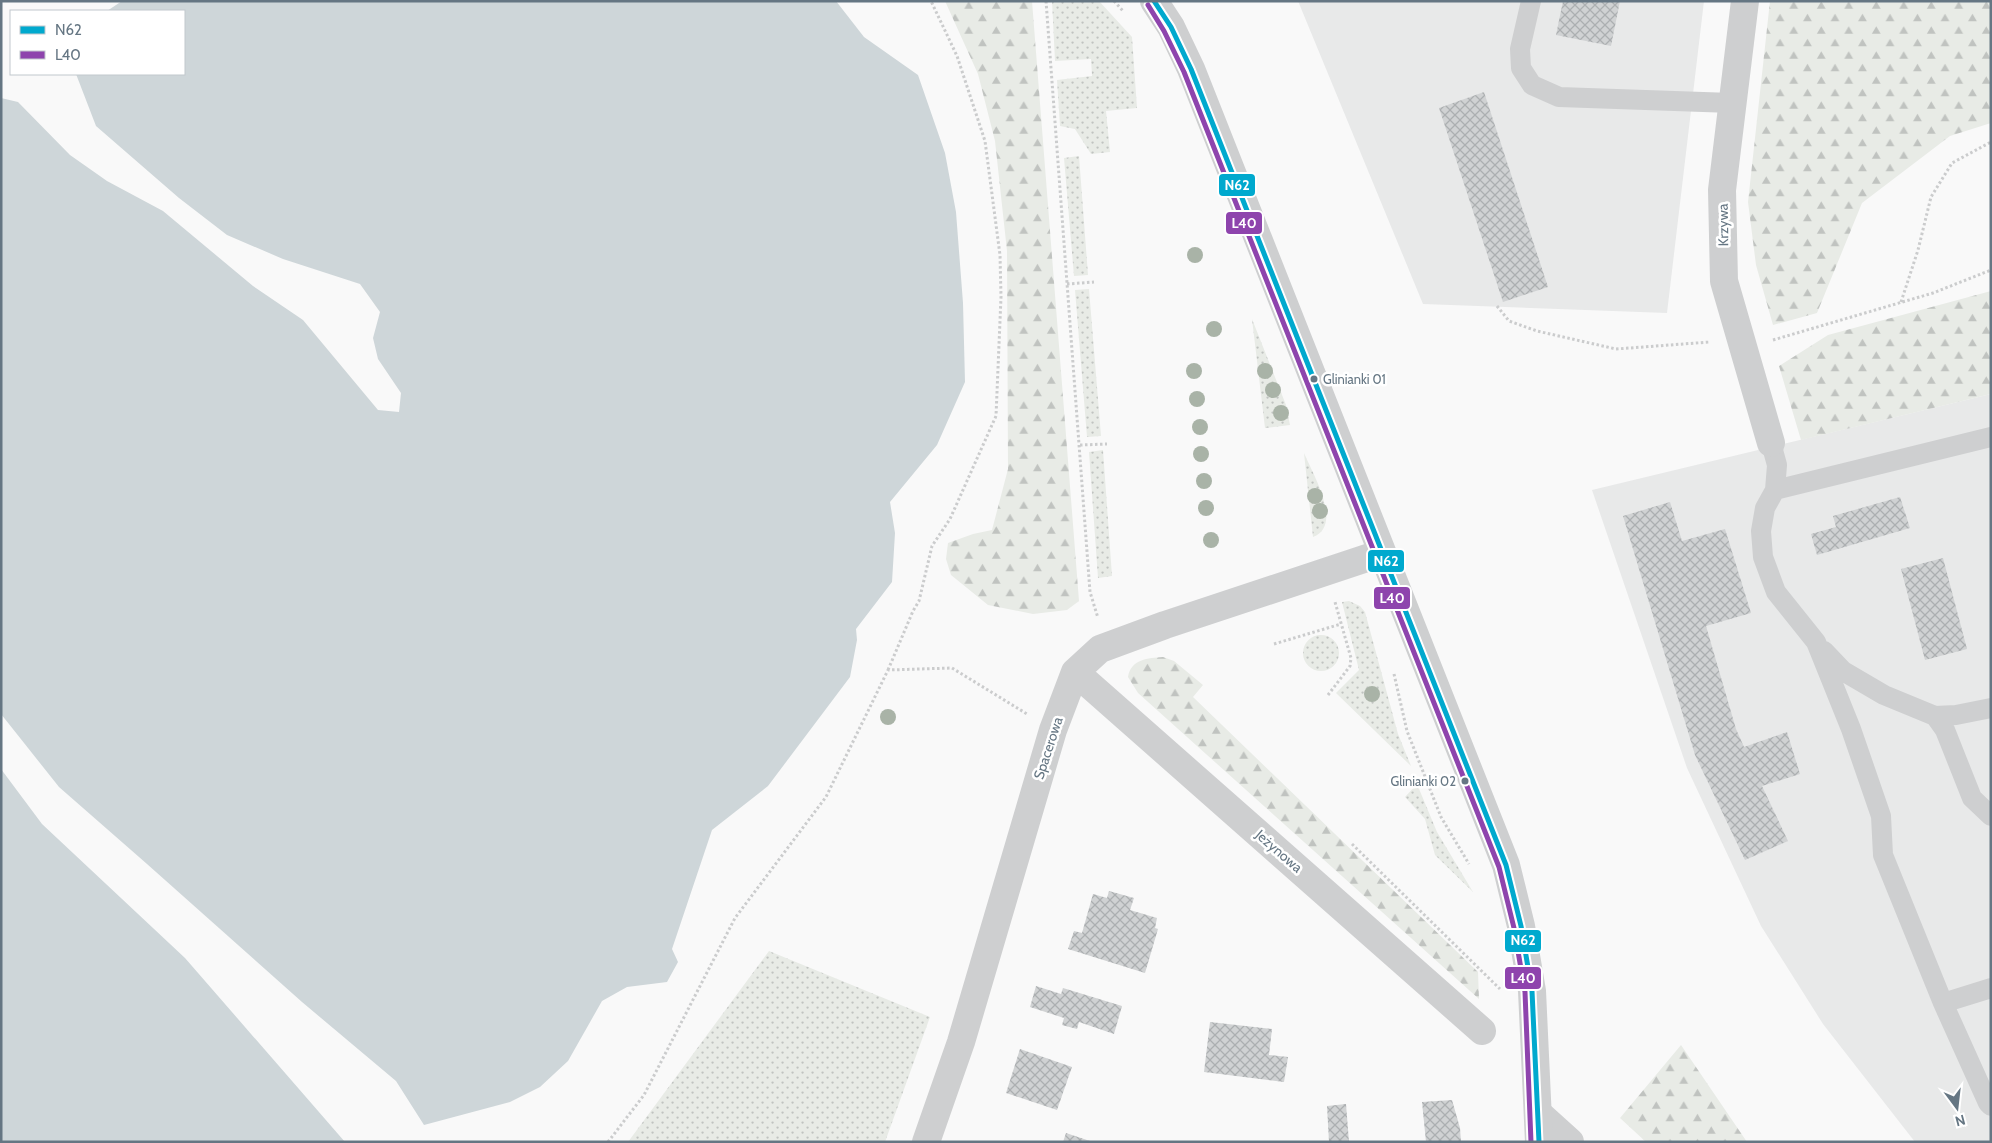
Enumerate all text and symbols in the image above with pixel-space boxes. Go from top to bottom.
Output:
legend [10,10,185,75]
text: N62 [55,21,82,39]
text: L40 [55,46,81,64]
line badge: N62 [1218,173,1256,197]
text: N62 [1224,176,1250,194]
street label: Krzywa [1714,203,1732,247]
line badge: L40 [1225,211,1263,235]
text: L40 [1231,214,1257,232]
place label: Glinianki 01 [1323,371,1386,387]
marker: Glinianki 01 [1309,374,1319,384]
line badge: N62 [1367,549,1405,573]
text: N62 [1373,552,1399,570]
line badge: L40 [1373,586,1411,610]
text: L40 [1379,589,1405,607]
street label: Spacerowa [1029,714,1067,782]
place label: Glinianki 02 [1391,773,1456,789]
marker: Glinianki 02 [1460,776,1470,786]
street label: Jeżynowa [1251,825,1306,876]
line badge: N62 [1504,929,1542,953]
text: N62 [1510,931,1536,949]
line badge: L40 [1504,966,1542,990]
text: L40 [1510,969,1536,987]
north arrow [1932,1083,1982,1133]
text: N [1953,1111,1967,1131]

